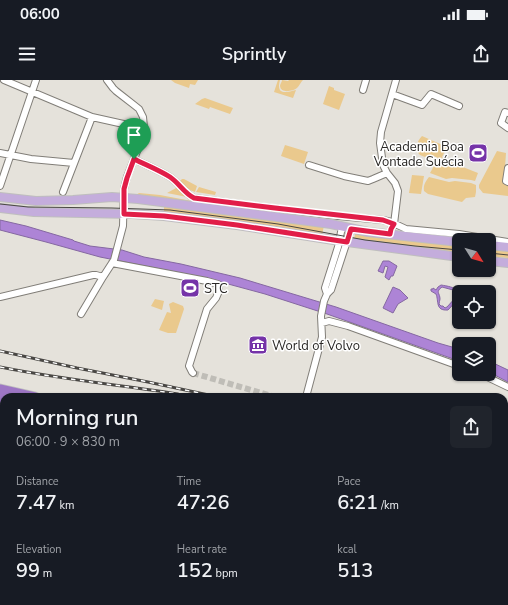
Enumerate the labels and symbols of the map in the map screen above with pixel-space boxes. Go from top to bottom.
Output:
pin [117,118,151,159]
place label: Academia Boa Vontade Suécia [373,138,464,171]
sports icon: Academia Boa Vontade Suécia [467,142,489,164]
north arrow [452,233,496,277]
sports icon: STC [179,277,201,299]
place label: STC [204,280,228,298]
museum icon: World of Volvo [247,334,269,356]
place label: World of Volvo [272,337,360,355]

